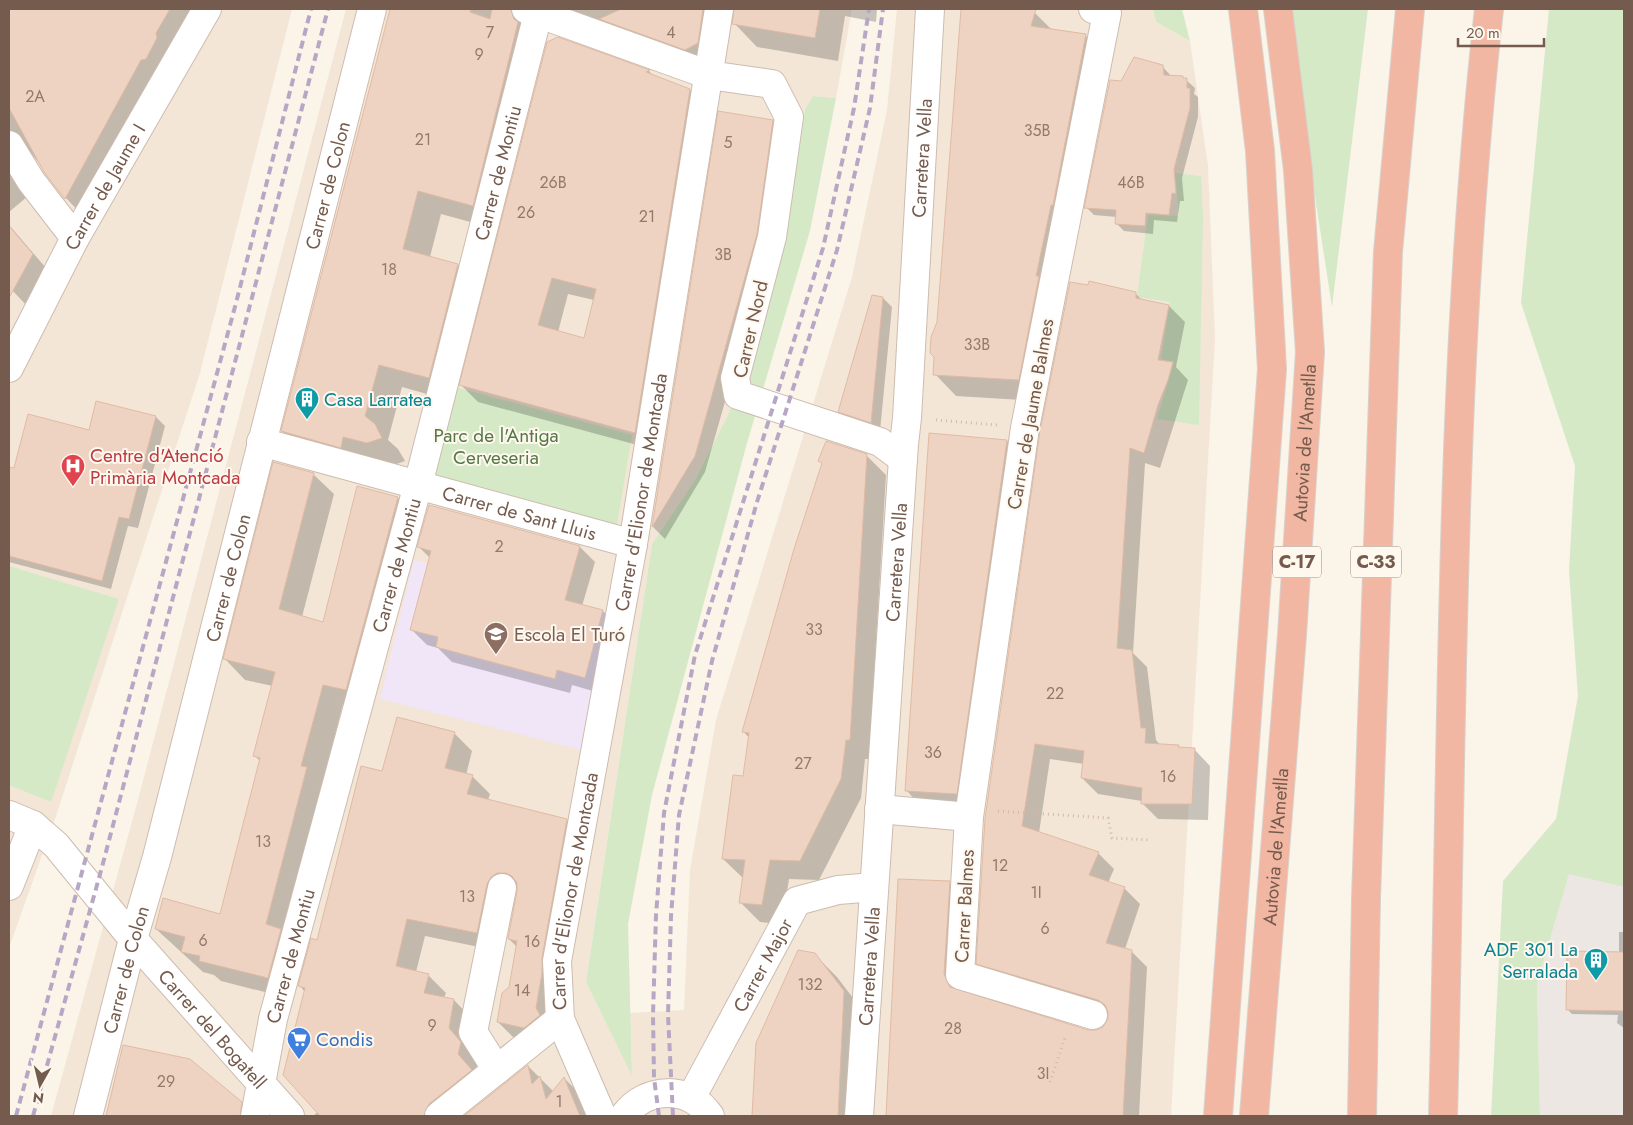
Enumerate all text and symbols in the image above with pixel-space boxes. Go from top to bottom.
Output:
scale bar [1458,15,1544,47]
house number: 7 [486,21,495,44]
house number: 4 [666,21,676,44]
text: 20 m [1466,22,1500,44]
house number: 9 [474,43,484,66]
house number: 2A [25,85,45,108]
street label: Carretera Vella [905,98,939,218]
street label: Carrer de Montiu [468,103,528,244]
street label: Carrer de Colon [299,118,357,252]
street label: Carrer de Jaume I [58,119,152,255]
house number: 35B [1024,119,1050,142]
house number: 21 [415,128,431,151]
house number: 5 [723,131,733,154]
house number: 26B [539,171,567,194]
house number: 46B [1117,171,1145,194]
house number: 26 [517,201,535,224]
house number: 21 [639,205,655,228]
house number: 3B [714,243,732,266]
house number: 18 [381,258,397,281]
street label: Carrer Nord [726,278,775,381]
street label: Carrer de Jaume Balmes [1000,316,1061,512]
house number: 33B [964,333,990,356]
street label: Autovia de l'Ametlla [1286,363,1323,523]
street label: Carrer d'Elionor de Montcada [608,371,674,613]
building icon: Casa Larratea [294,386,320,420]
place label: Casa Larratea [324,386,432,413]
park label: Parc de l'Antiga Cerveseria [433,422,559,471]
place label: Centre d'Atenció Primària Montcada [90,442,240,491]
hospital icon: Centre d'Atenció Primària Montcada [60,453,86,487]
street label: Carrer de Sant Lluis [439,479,600,547]
street label: Carrer de Montiu [366,495,428,636]
street label: Carretera Vella [879,502,914,623]
street label: Carrer de Colon [199,511,257,645]
house number: 2 [494,535,504,558]
road number: C-17 [1273,546,1321,578]
road number: C-33 [1351,546,1401,578]
house number: 33 [805,618,823,641]
school or university icon: Escola El Turó [483,621,509,655]
place label: Escola El Turó [514,621,625,648]
house number: 22 [1046,682,1064,705]
house number: 36 [924,741,942,764]
house number: 27 [794,752,812,775]
house number: 16 [1160,765,1176,788]
street label: Autovia de l'Ametlla [1256,767,1295,927]
street label: Carrer d'Elionor de Montcada [544,770,605,1011]
house number: 13 [255,830,271,853]
street label: Carrer Balmes [948,848,981,963]
house number: 12 [992,854,1008,877]
house number: 1I [1030,881,1042,904]
house number: 13 [459,885,475,908]
street label: Carrer de Montiu [259,886,322,1026]
street label: Carrer de Colon [96,903,156,1037]
street label: Carretera Vella [852,906,887,1027]
street label: Carrer Major [727,913,800,1017]
house number: 6 [1040,917,1050,940]
house number: 6 [198,929,208,952]
house number: 16 [524,930,540,953]
place label: ADF 301 La Serralada [1484,936,1578,985]
building icon: ADF 301 La Serralada [1583,947,1609,981]
street label: Carrer del Bogatell [152,963,273,1095]
house number: 132 [797,973,823,996]
house number: 14 [514,979,530,1002]
house number: 9 [427,1014,437,1037]
house number: 28 [944,1017,962,1040]
supermarket icon: Condis [286,1026,312,1060]
place label: Condis [316,1026,373,1053]
north arrow [15,1060,65,1110]
house number: 3I [1037,1062,1049,1085]
house number: 29 [157,1070,175,1093]
text: N [31,1087,45,1109]
house number: 1 [555,1090,563,1113]

